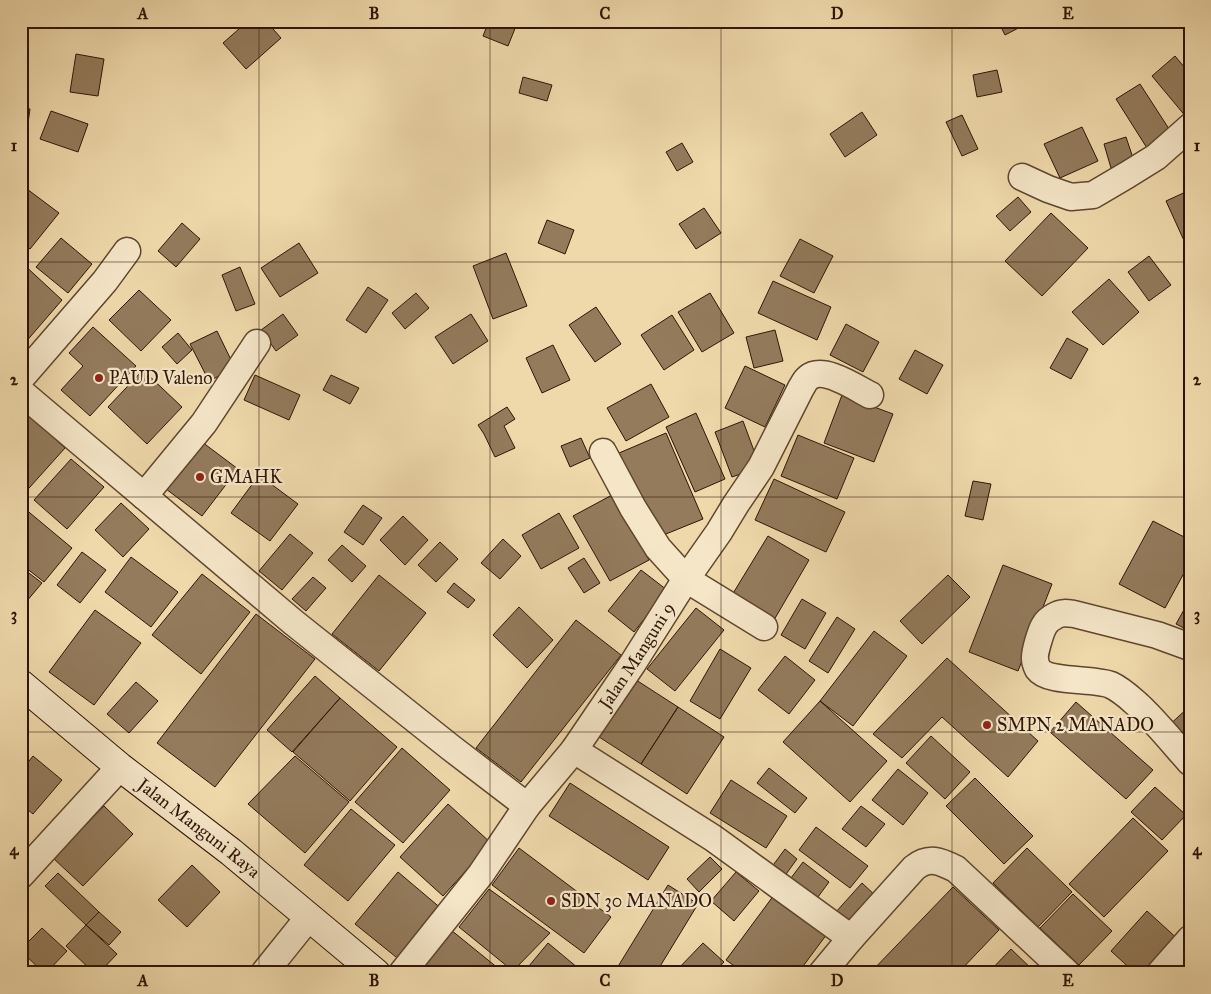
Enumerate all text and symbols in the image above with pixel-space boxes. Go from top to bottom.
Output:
text: A [137,4,149,23]
text: B [369,4,379,23]
text: C [600,4,611,23]
text: D [831,4,844,23]
text: E [1062,4,1074,23]
text: 1 [11,136,18,155]
text: 1 [1194,136,1201,155]
place label: PAUD Valeno [109,367,212,389]
text: 2 [10,370,19,389]
text: 2 [1193,370,1202,389]
marker: PAUD Valeno [93,372,105,384]
place label: GMAHK [210,466,283,488]
marker: GMAHK [194,471,206,483]
street label: Jalan Manguni 9 [593,598,679,716]
text: 3 [11,605,17,625]
text: 3 [1194,605,1200,625]
place label: SMPN 2 MANADO [997,714,1154,736]
marker: SMPN 2 MANADO [981,719,993,731]
street label: Jalan Manguni Raya [131,772,265,883]
text: 4 [10,840,20,860]
text: 4 [1193,840,1203,860]
place label: SDN 30 MANADO [561,890,712,912]
marker: SDN 30 MANADO [545,895,557,907]
text: A [137,971,149,990]
text: B [369,971,379,990]
text: C [600,971,611,990]
text: D [831,971,844,990]
text: E [1062,971,1074,990]

